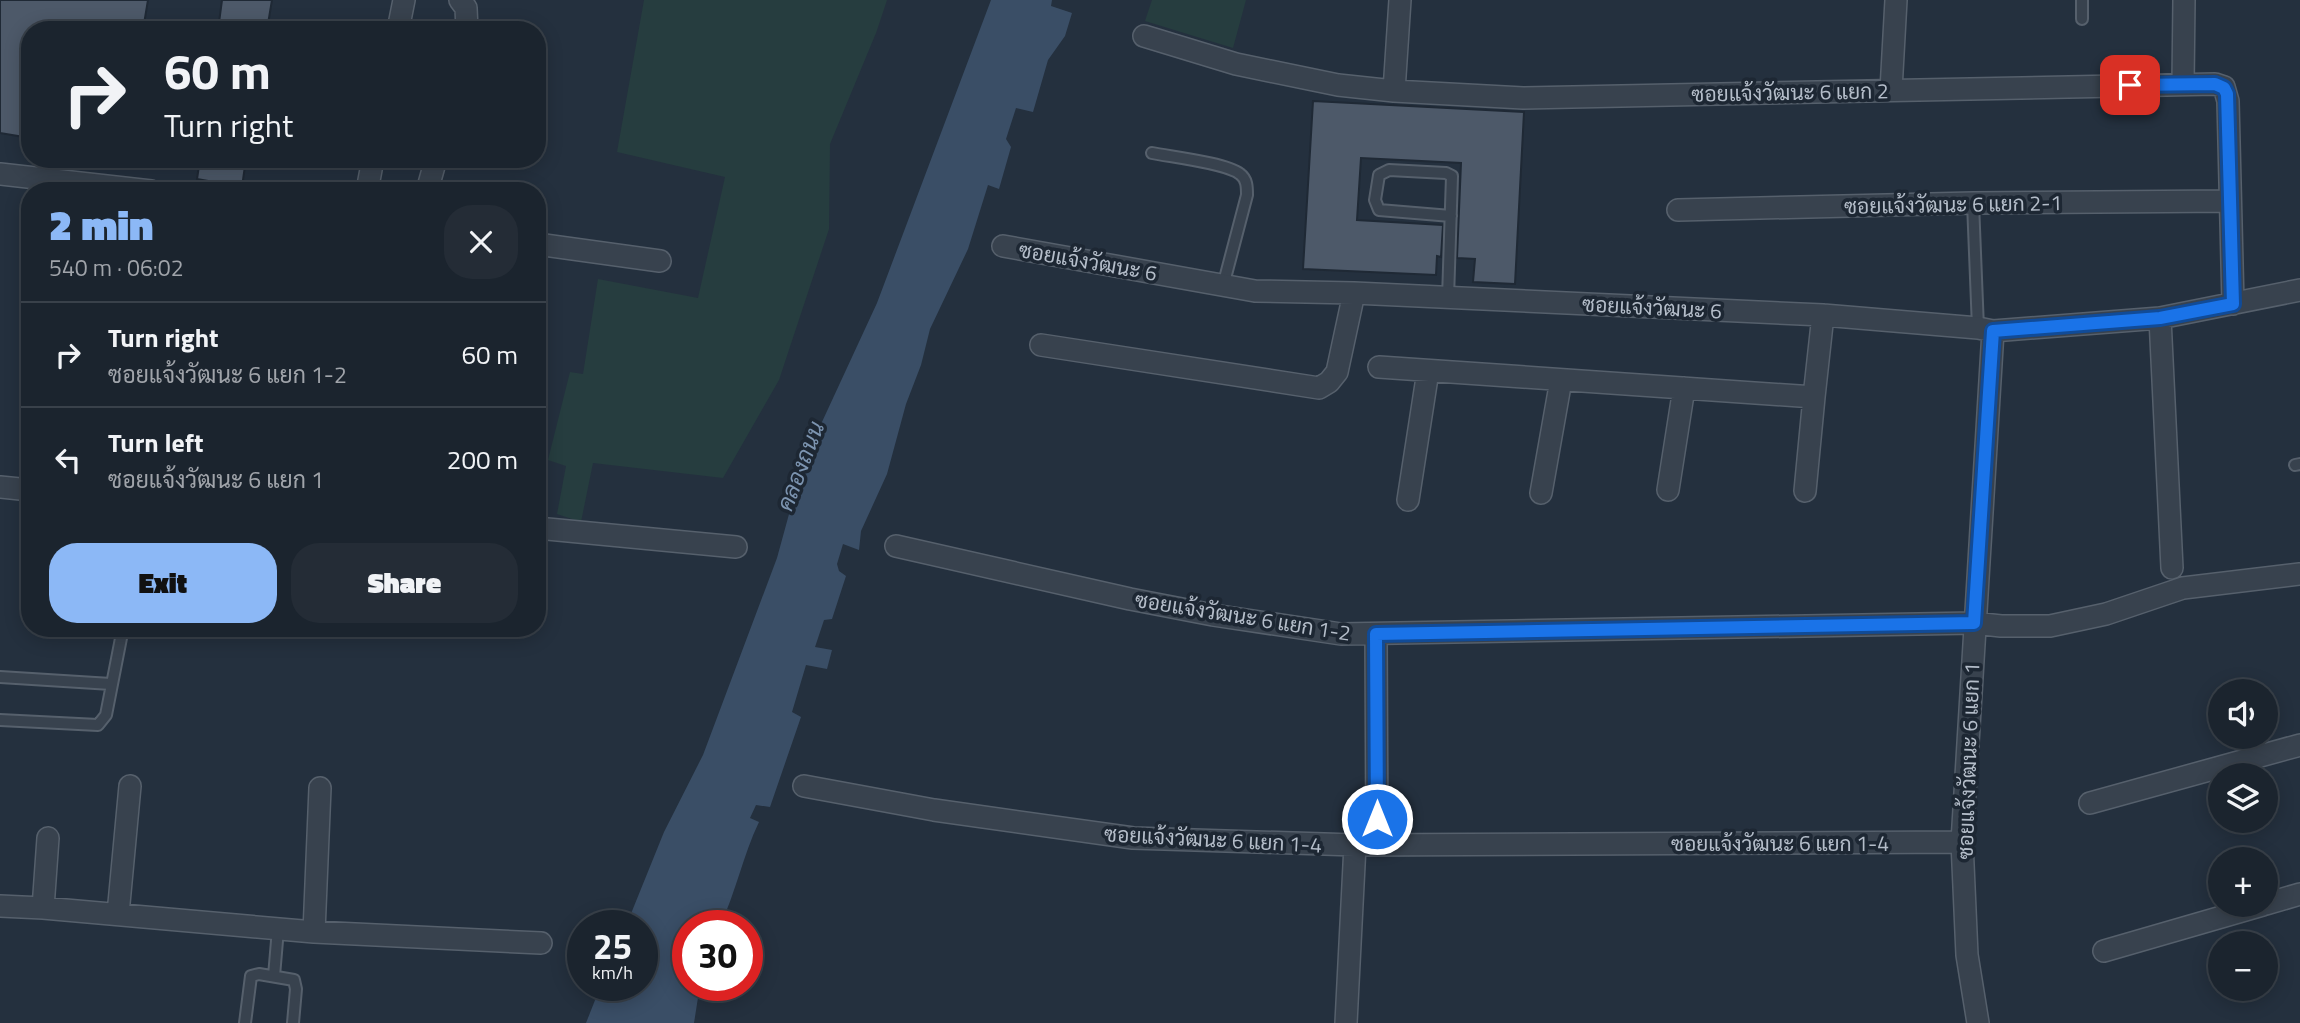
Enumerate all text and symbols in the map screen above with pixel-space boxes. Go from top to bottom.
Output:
text: 60 m [164,33,271,108]
icon: right [49,49,140,140]
pin [2100,55,2160,115]
icon: arrive [2111,66,2149,104]
street label: ซอยแจ้งวัฒนะ 6 แยก 2 [1691,74,1889,110]
text: Turn right [164,101,293,149]
street label: ซอยแจ้งวัฒนะ 6 แยก 2-1 [1844,186,2062,222]
text: 2 min [49,192,153,256]
button: close [444,205,518,279]
street label: ซอยแจ้งวัฒนะ 6 [1016,233,1160,289]
text: 540 m · 06:02 [49,250,184,285]
street label: ซอยแจ้งวัฒนะ 6 [1581,287,1723,327]
text: Turn right [108,318,219,357]
text: 60 m [461,335,518,374]
icon: right [49,336,87,374]
text: ซอยแจ้งวัฒนะ 6 แยก 1-2 [108,357,347,392]
water label: คลองถนน [767,416,833,516]
text: Turn left [108,423,203,462]
text: 200 m [447,440,518,479]
icon: left [49,441,87,479]
text: ซอยแจ้งวัฒนะ 6 แยก 1 [108,462,324,497]
button: Exit [49,543,277,623]
button: Share [291,543,518,623]
street label: ซอยแจ้งวัฒนะ 6 แยก 1-2 [1133,583,1353,649]
street label: ซอยแจ้งวัฒนะ 6 แยก 1 [1949,662,1987,860]
map controls [2208,679,2278,1001]
button: sound [2208,679,2278,749]
button: layers [2208,763,2278,833]
position arrow [1340,782,1414,856]
street label: ซอยแจ้งวัฒนะ 6 แยก 1-4 [1103,817,1323,861]
street label: ซอยแจ้งวัฒนะ 6 แยก 1-4 [1671,827,1889,859]
button: + [2208,847,2278,917]
speed limit sign: 30 [672,910,763,1001]
text: 25 [593,919,632,973]
button: − [2208,931,2278,1001]
text: km/h [592,959,633,986]

